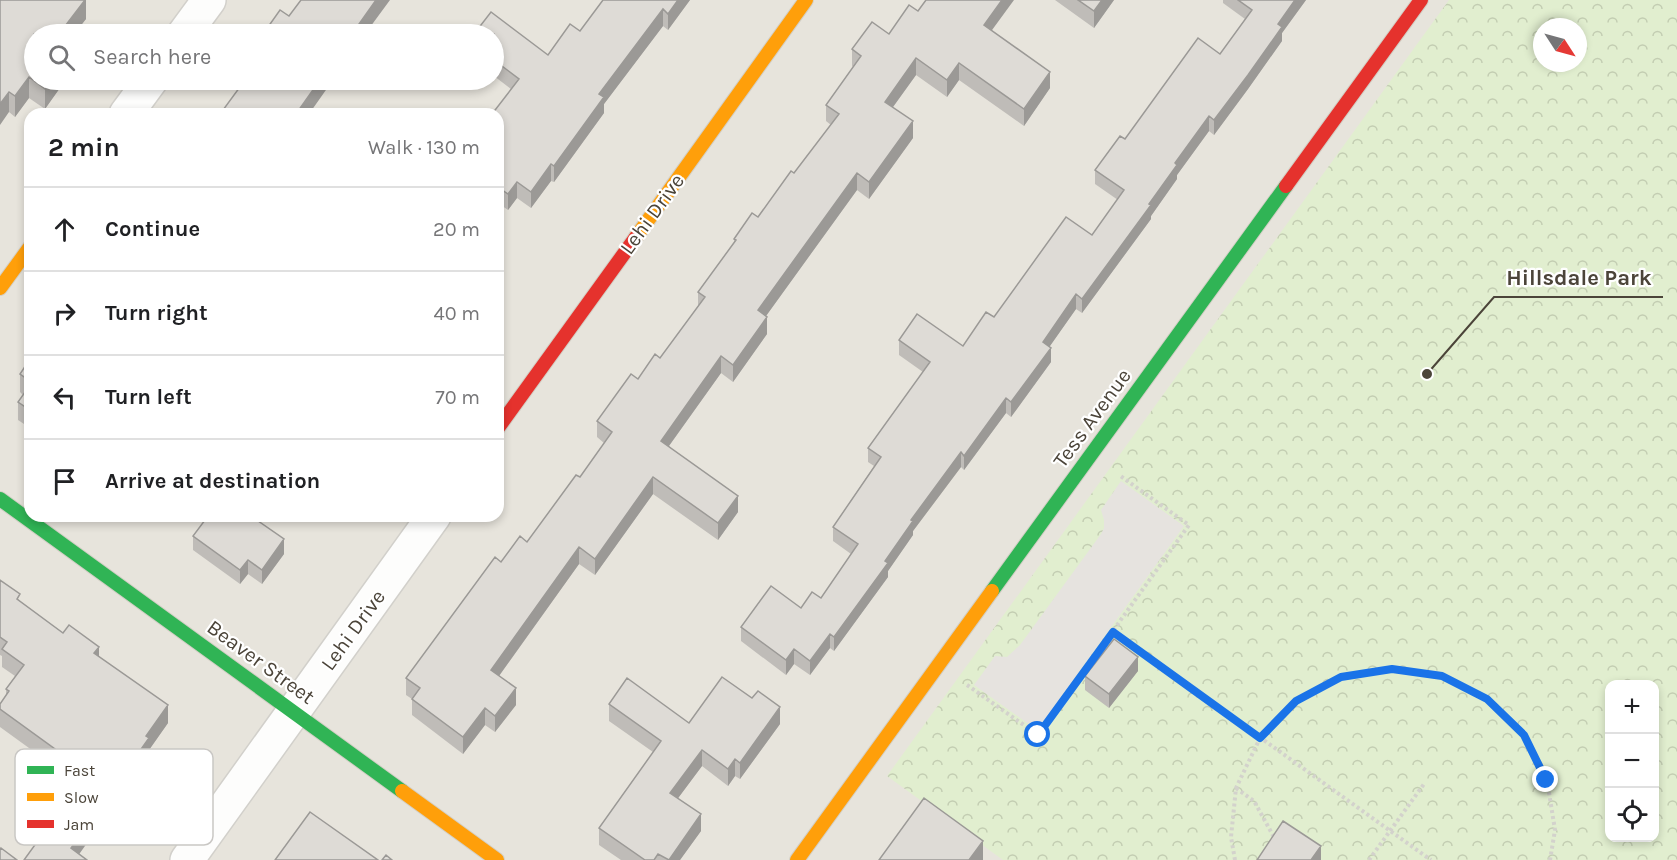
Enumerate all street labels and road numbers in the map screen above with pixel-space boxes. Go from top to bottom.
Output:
street label: Lehi Drive [615,169,689,259]
street label: Tess Avenue [1048,364,1136,472]
street label: Lehi Drive [316,585,390,675]
street label: Beaver Street [203,615,319,709]

